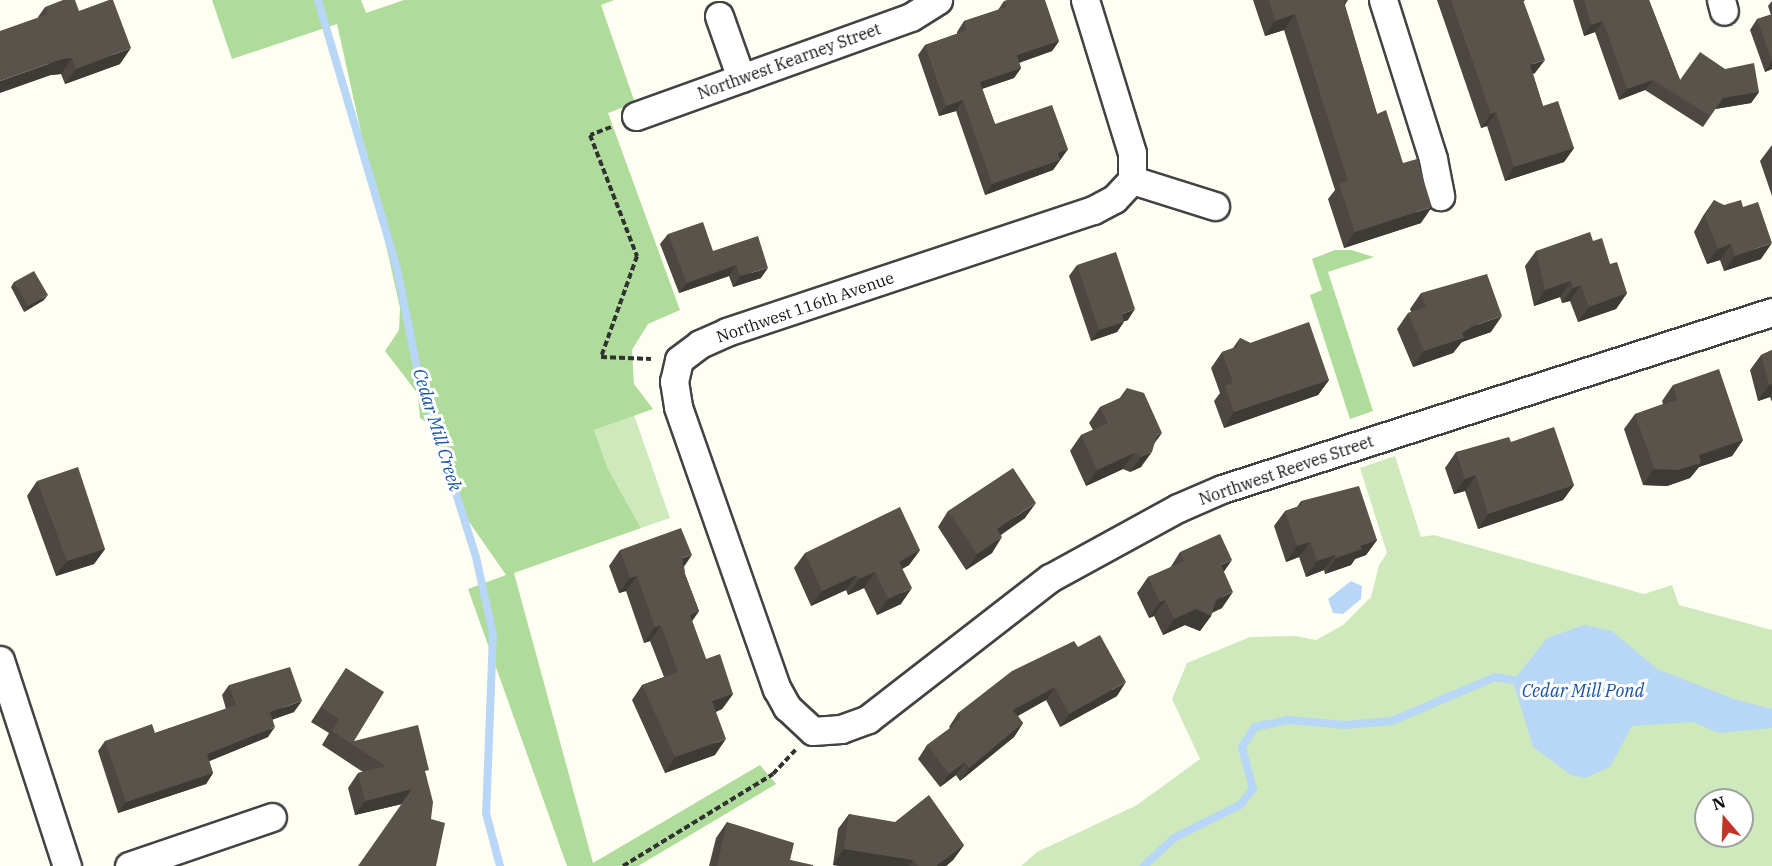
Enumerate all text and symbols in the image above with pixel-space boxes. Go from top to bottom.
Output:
street label: Northwest Kearney Street [695,19,883,103]
street label: Northwest 116th Avenue [714,268,896,346]
water label: Cedar Mill Creek [408,366,466,494]
street label: Northwest Reeves Street [1196,431,1376,509]
water label: Cedar Mill Pond [1522,680,1644,702]
north arrow [1694,788,1754,848]
text: N [1710,791,1728,814]

